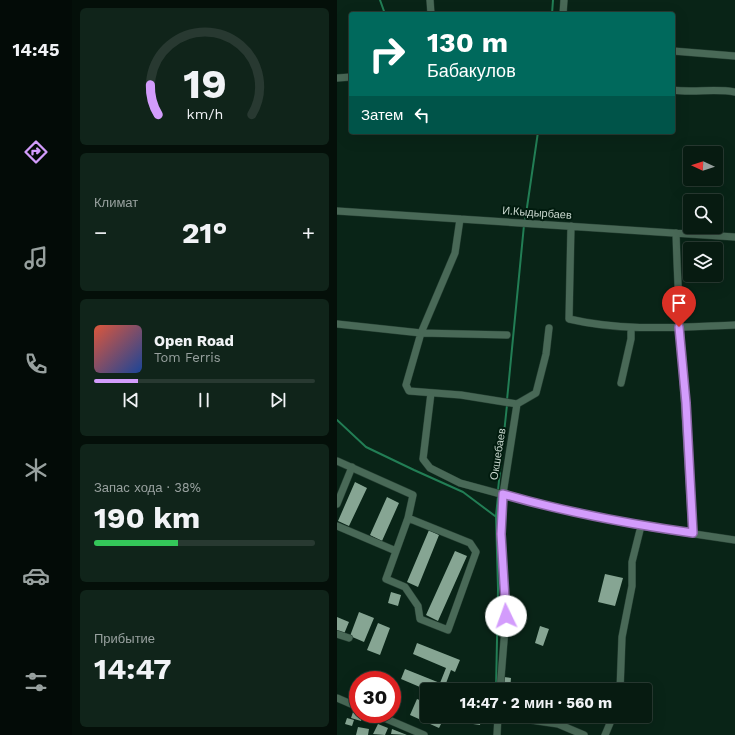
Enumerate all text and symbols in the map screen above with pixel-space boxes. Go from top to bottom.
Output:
text: 130 m [427,26,508,59]
icon: right [361,28,413,80]
text: 14:45 [13,39,59,60]
text: 19 [183,59,226,108]
text: Бабакулов [427,60,516,81]
icon: left [411,104,433,126]
text: km/h [186,105,223,121]
text: Затем [361,106,403,124]
icon: directions [22,138,50,166]
north arrow [683,146,723,186]
map controls [683,146,723,282]
button: search [683,194,723,234]
text: Климат [94,195,138,210]
street label: И.Кыдырбаев [502,204,572,222]
text: 21° [182,215,227,250]
text: − [94,220,107,245]
text: + [302,220,315,245]
button: layers [683,242,723,282]
icon: music [22,244,50,272]
pin [662,286,696,327]
icon: arrive [668,292,690,314]
text: Open Road [154,332,234,350]
icon: phone [22,350,50,378]
text: Tom Ferris [154,350,221,365]
icon: previous [120,389,142,411]
icon: pause [193,389,215,411]
icon: next [267,389,289,411]
street label: Окшебаев [487,427,509,481]
icon: climate [22,456,50,484]
text: Запас хода · 38% [94,480,201,495]
text: 190 km [94,500,200,535]
icon: car [22,562,50,590]
position arrow [485,595,527,637]
text: Прибытие [94,631,155,646]
text: 14:47 [94,651,172,686]
icon: filters [22,668,50,696]
speed limit sign: 30 [349,671,401,723]
text: 14:47 · 2 мин · 560 m [460,694,612,712]

